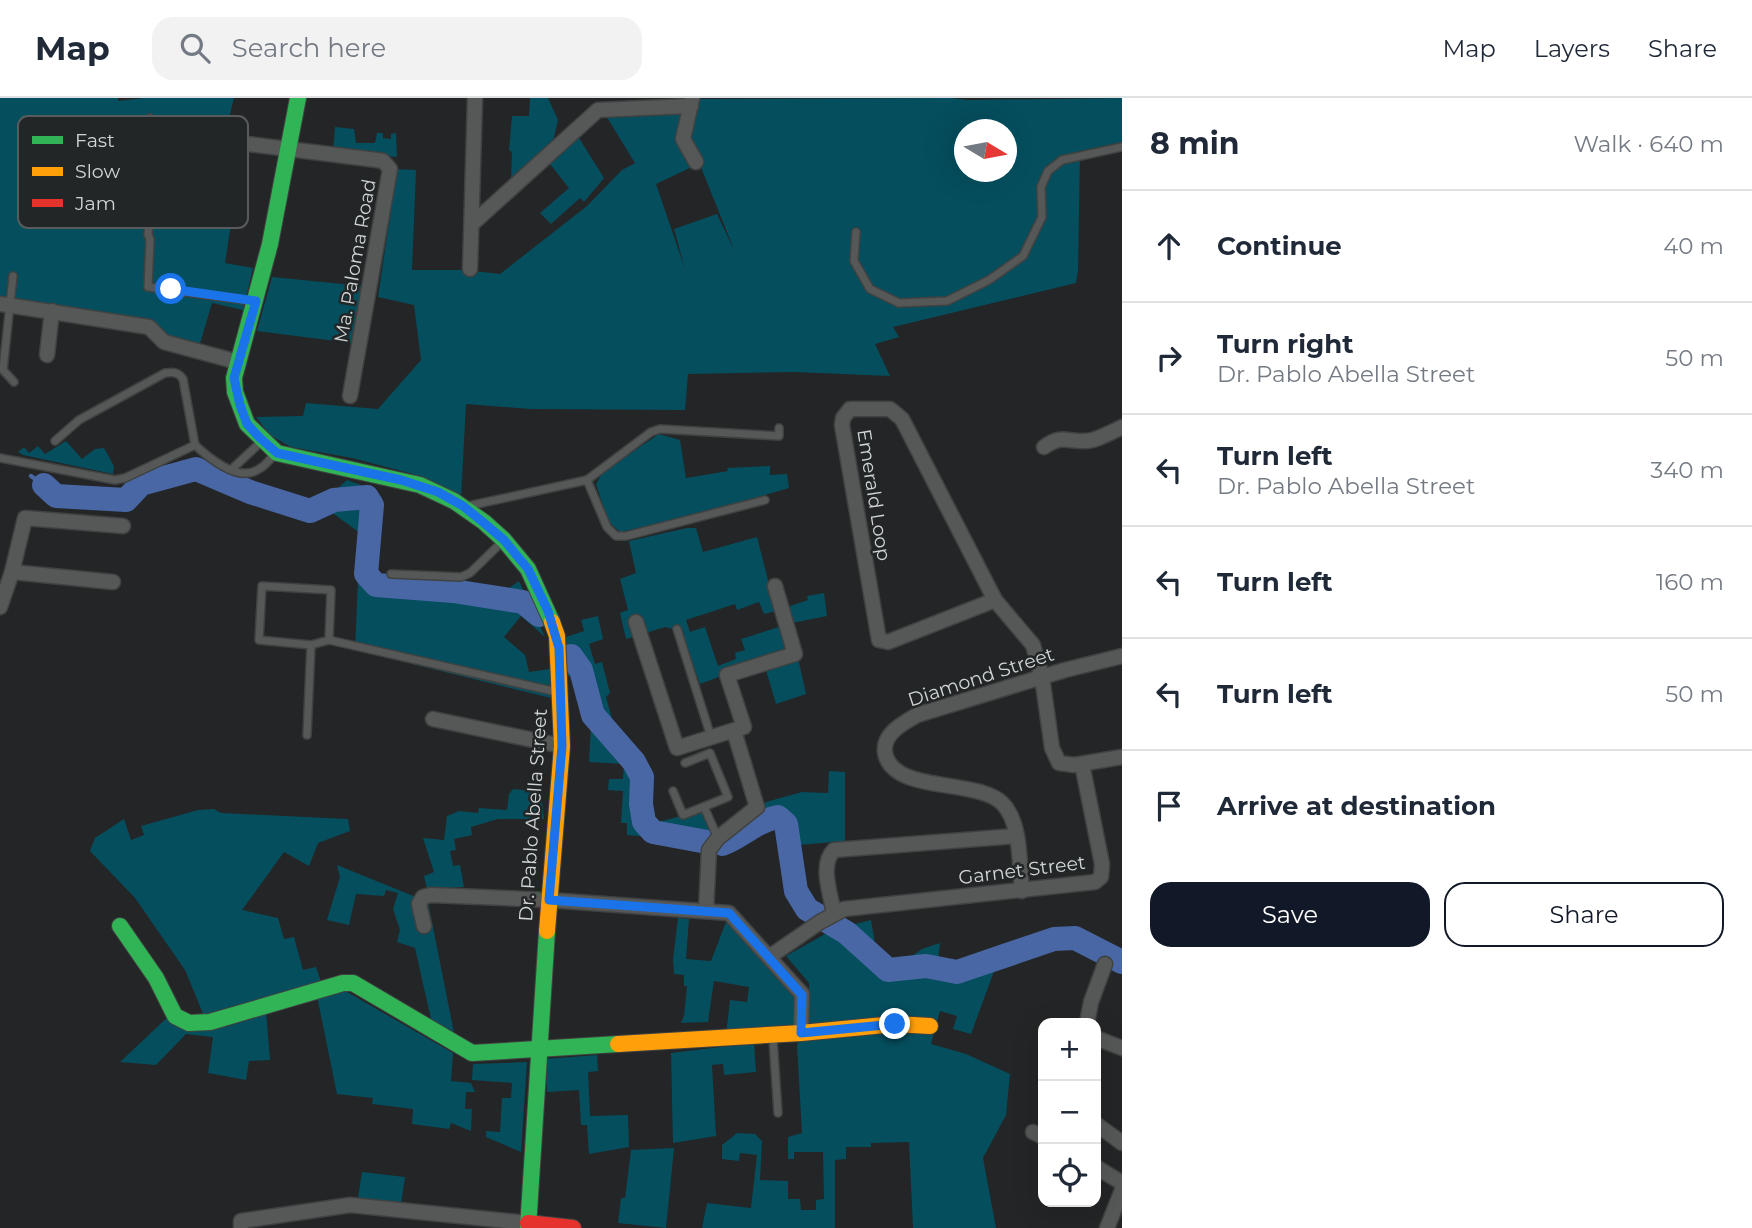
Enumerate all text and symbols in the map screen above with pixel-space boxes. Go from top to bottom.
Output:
search box [152,17,642,80]
text: Map [35,28,110,68]
icon: search [176,29,214,67]
text: Search here [232,32,386,64]
text: Map [1442,34,1496,63]
text: Layers [1534,34,1610,63]
text: Share [1648,34,1717,63]
legend [18,116,248,228]
north arrow [954,119,1017,182]
text: 8 min [1150,125,1240,162]
text: Fast [75,129,115,152]
text: Walk · 640 m [1573,130,1724,158]
text: Slow [75,160,120,183]
street label: Ma. Paloma Road [329,177,381,345]
text: Jam [74,192,116,215]
icon: ahead [1150,227,1188,265]
text: Continue [1217,230,1342,262]
text: 40 m [1663,232,1724,260]
route start [155,273,186,304]
text: Turn right [1217,328,1353,360]
icon: right [1150,339,1188,377]
text: 50 m [1665,344,1724,372]
text: Dr. Pablo Abella Street [1217,360,1475,388]
street label: Emerald Loop [852,427,896,563]
text: Turn left [1217,440,1333,472]
icon: left [1150,451,1188,489]
text: 340 m [1650,456,1724,484]
text: Dr. Pablo Abella Street [1217,472,1475,500]
icon: left [1150,563,1188,601]
text: Turn left [1217,566,1333,598]
text: 160 m [1656,568,1724,596]
street label: Diamond Street [905,642,1057,711]
icon: left [1150,675,1188,713]
text: Turn left [1217,678,1333,710]
text: 50 m [1665,680,1724,708]
street label: Dr. Pablo Abella Street [514,707,552,922]
icon: arrive [1150,787,1188,825]
text: Arrive at destination [1217,790,1496,822]
street label: Garnet Street [957,851,1087,889]
button: Save [1150,882,1430,947]
button: Share [1444,882,1724,947]
route end [879,1008,910,1039]
map controls [1038,1018,1101,1207]
button: + [1038,1018,1101,1081]
button: − [1038,1081,1101,1144]
button: locate [1038,1144,1101,1207]

